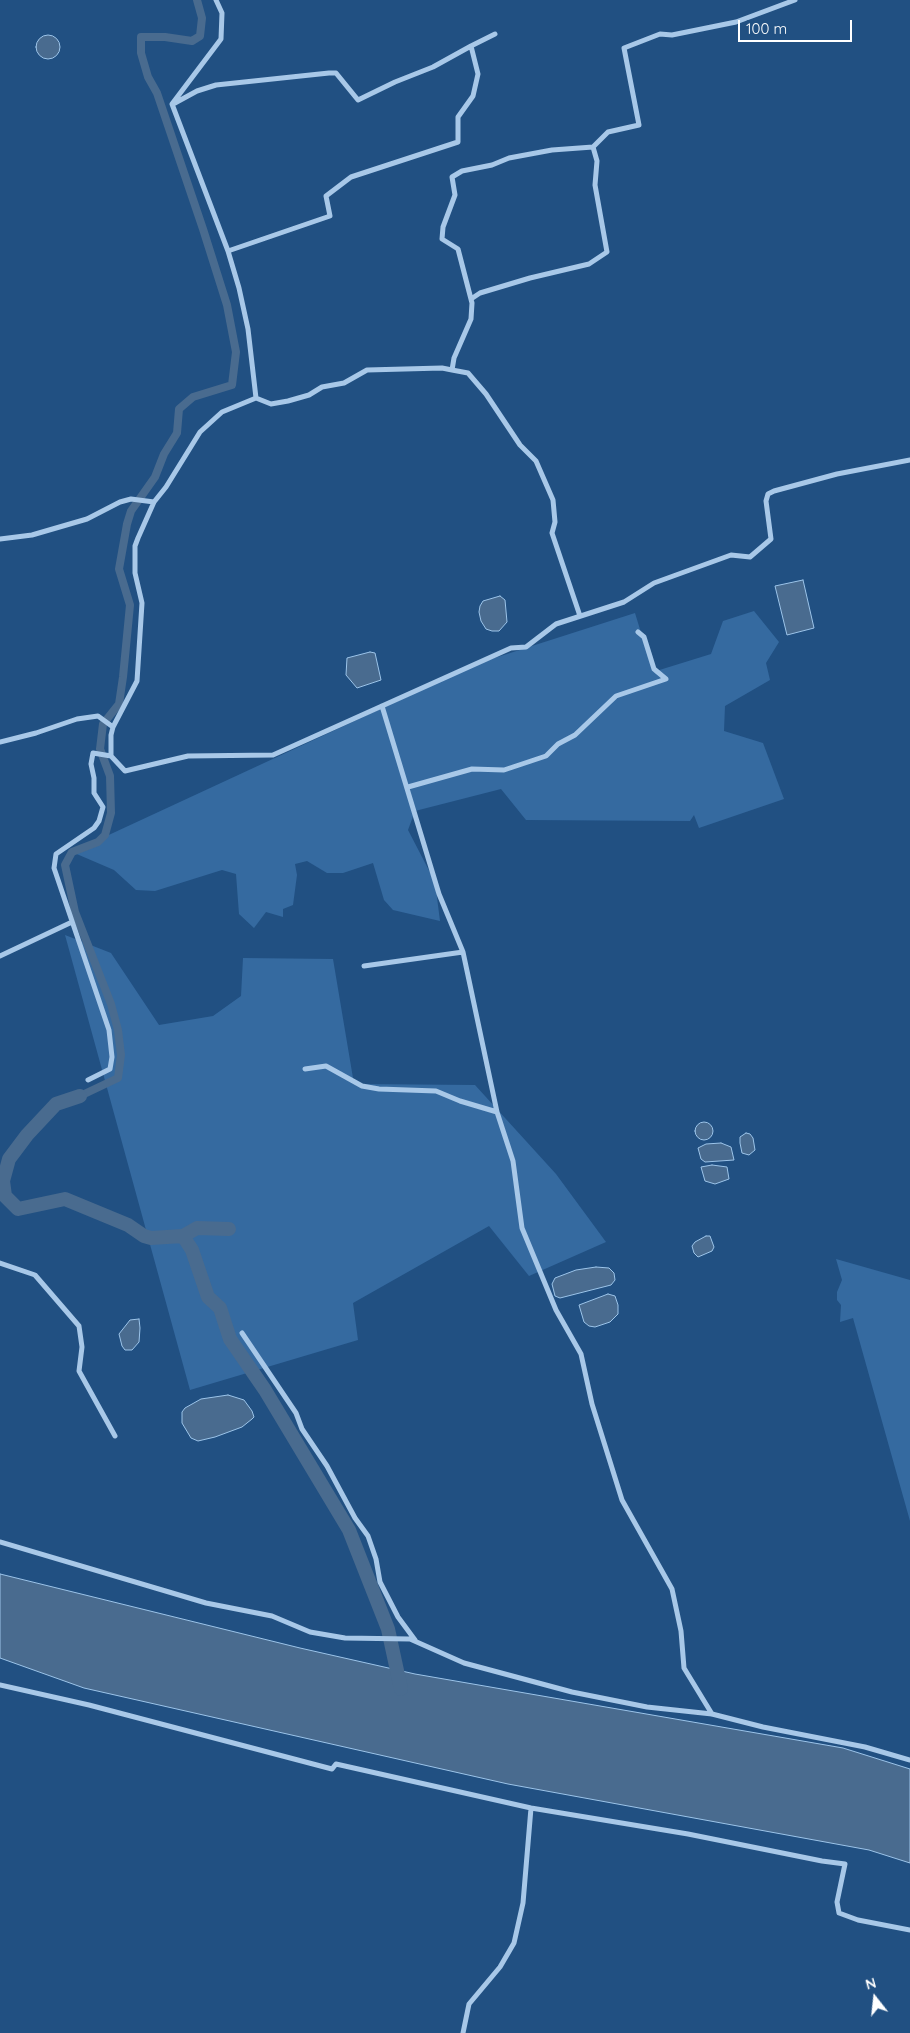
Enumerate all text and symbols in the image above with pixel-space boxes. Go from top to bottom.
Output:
scale bar [740,10,854,42]
text: 100 m [746,19,787,38]
north arrow [850,1973,900,2023]
text: N [863,1974,878,1994]

